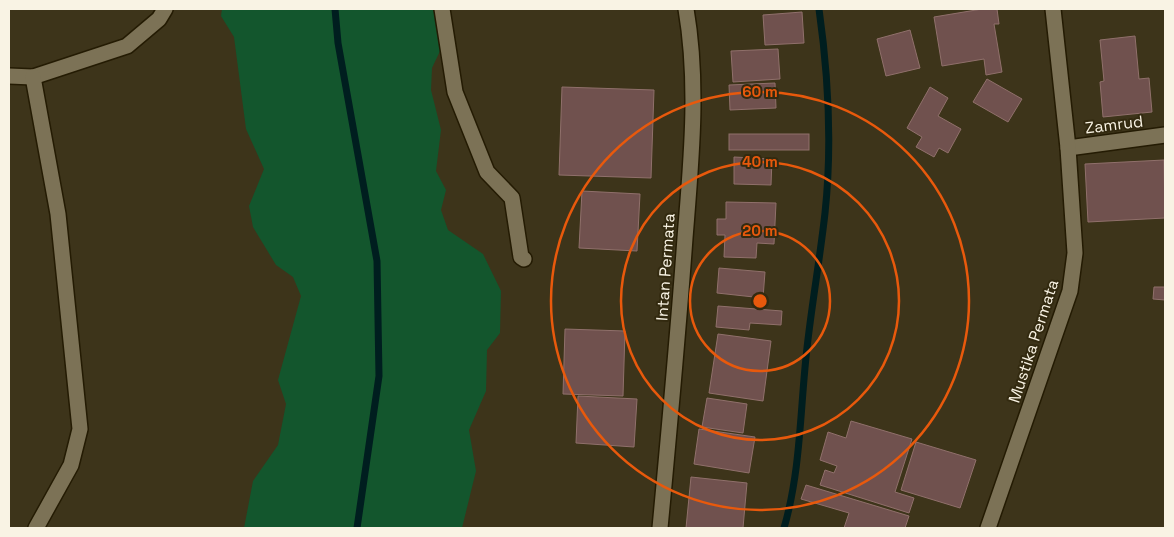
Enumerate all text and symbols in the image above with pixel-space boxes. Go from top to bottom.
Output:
text: 60 m [742,82,778,101]
street label: Zamrud [1084,111,1144,138]
text: 40 m [742,152,778,171]
street label: Intan Permata [651,213,680,322]
text: 20 m [742,221,778,240]
street label: Mustika Permata [1004,277,1063,406]
centre of rings [751,292,769,310]

